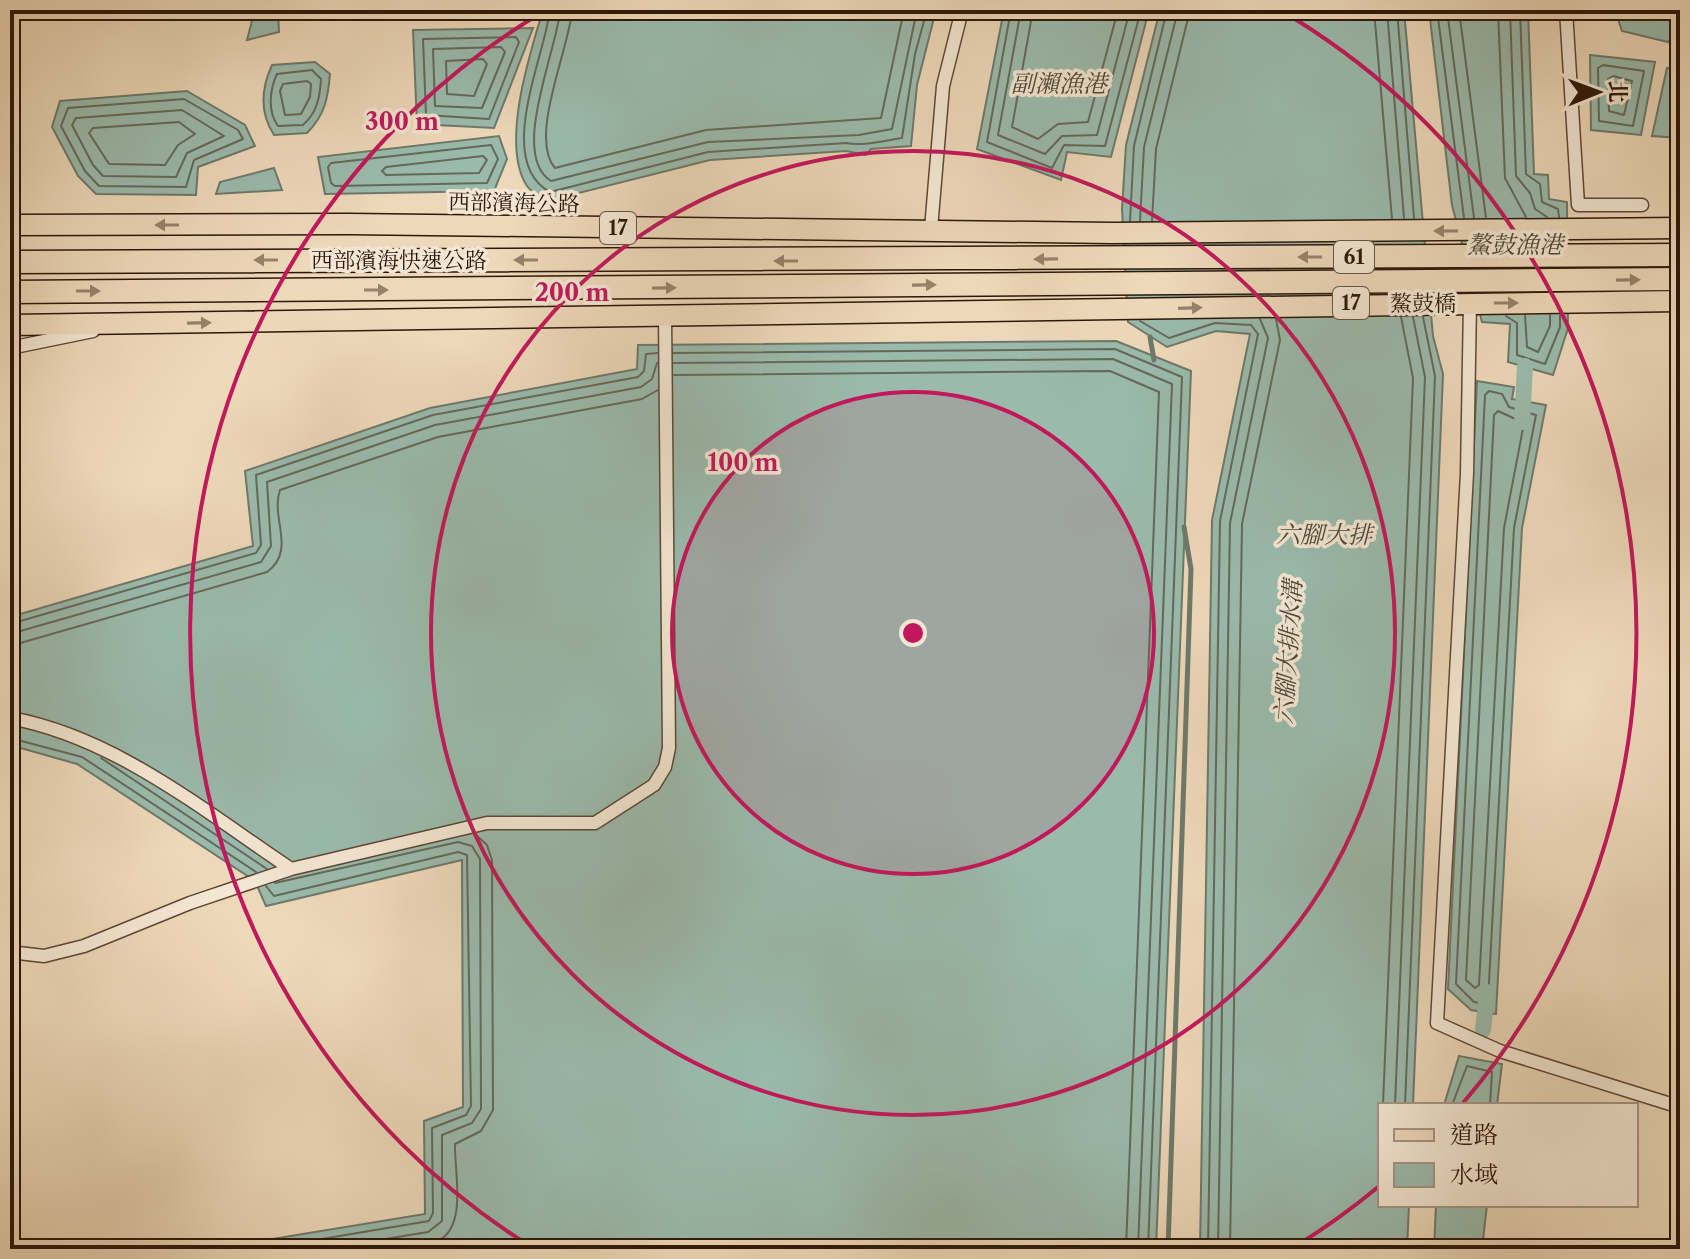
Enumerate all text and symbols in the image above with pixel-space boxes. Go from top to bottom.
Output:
north arrow [1558,52,1638,132]
water label: 副瀨漁港 [1011,69,1110,98]
text: 北 [1604,80,1631,103]
text: 300 m [365,107,439,136]
street label: 西部濱海公路 [448,188,580,218]
road number: 17 [600,212,636,244]
one-way arrow [154,219,179,231]
one-way arrow [1433,225,1458,237]
water label: 鰲鼓漁港 [1467,230,1566,259]
road number: 61 [1334,241,1374,273]
street label: 西部濱海快速公路 [311,247,487,274]
one-way arrow [1297,251,1322,263]
one-way arrow [1033,253,1058,265]
one-way arrow [253,254,278,266]
one-way arrow [513,254,538,266]
one-way arrow [773,255,798,267]
one-way arrow [1616,273,1641,286]
text: 200 m [535,278,609,307]
one-way arrow [912,279,937,291]
one-way arrow [652,281,677,294]
one-way arrow [364,284,389,296]
one-way arrow [76,285,101,297]
road number: 17 [1333,287,1369,319]
street label: 鰲鼓橋 [1390,290,1456,317]
one-way arrow [1494,297,1519,309]
one-way arrow [1178,302,1203,315]
one-way arrow [187,317,212,329]
text: 100 m [707,448,779,477]
water label: 六腳大排 [1276,520,1375,549]
water label: 六腳大排水溝 [1269,575,1308,725]
centre of rings [899,619,927,647]
legend [1378,1103,1638,1207]
text: 道路 [1450,1120,1498,1149]
text: 水域 [1450,1160,1498,1189]

